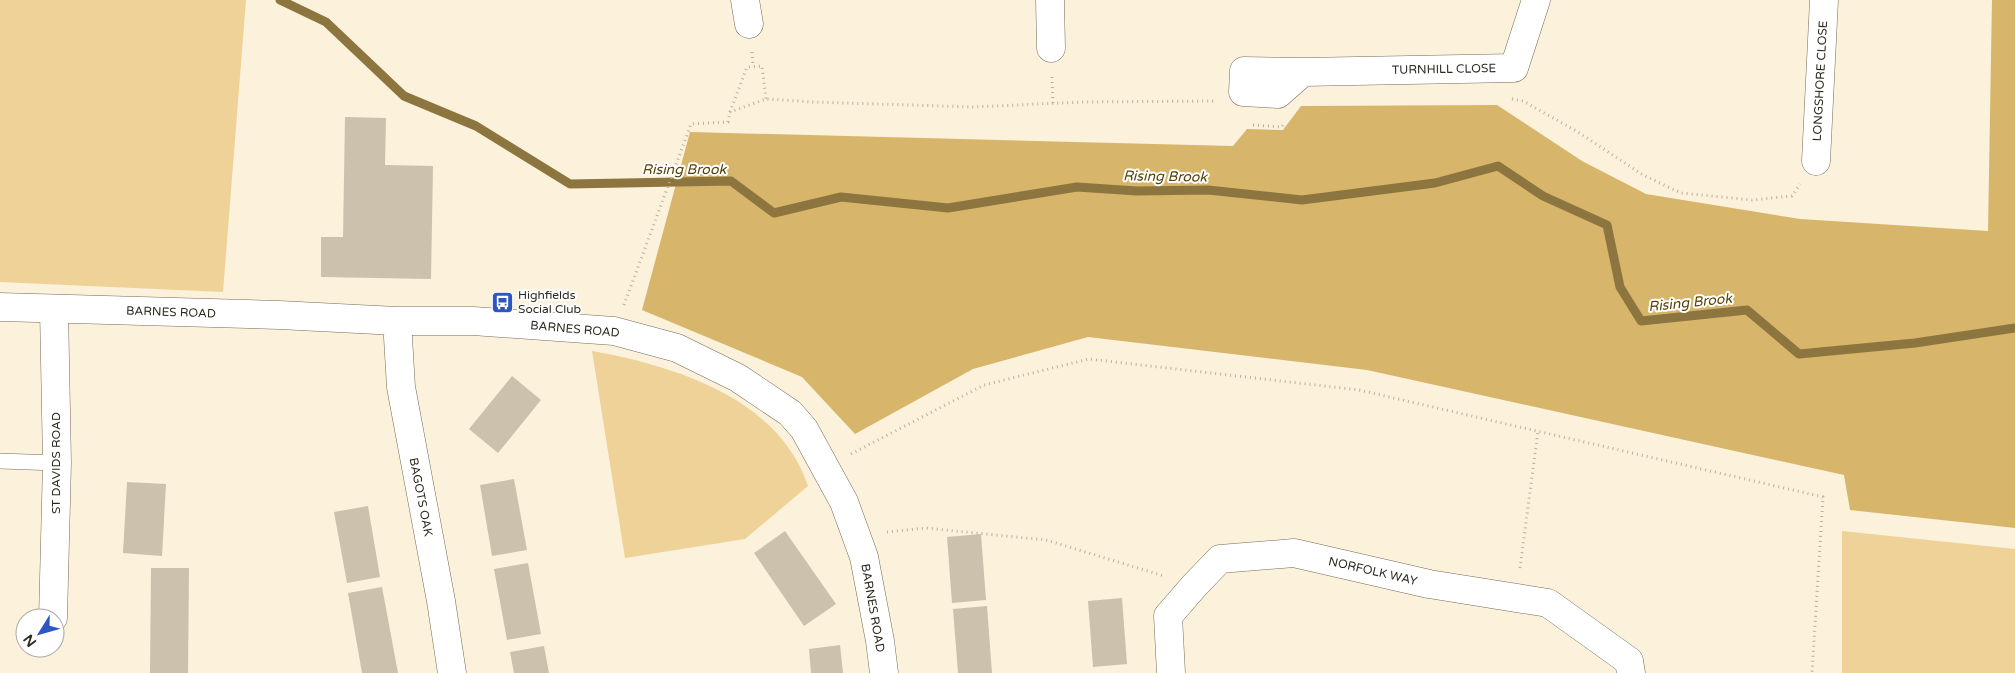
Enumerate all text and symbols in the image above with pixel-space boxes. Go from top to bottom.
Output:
street label: LONGSHORE CLOSE [1810,20,1830,142]
street label: TURNHILL CLOSE [1392,61,1496,77]
water label: Rising Brook [642,161,727,178]
water label: Rising Brook [1123,167,1209,186]
place label: Highfields Social Club [518,288,581,316]
bus stop icon: Highfields Social Club [490,290,514,314]
water label: Rising Brook [1647,290,1734,315]
street label: BARNES ROAD [126,303,216,321]
street label: BARNES ROAD [530,318,620,340]
street label: ST DAVIDS ROAD [49,412,63,514]
street label: BAGOTS OAK [406,456,436,538]
street label: NORFOLK WAY [1327,554,1419,588]
street label: BARNES ROAD [858,563,888,653]
north arrow [15,608,65,658]
text: N [20,631,40,650]

